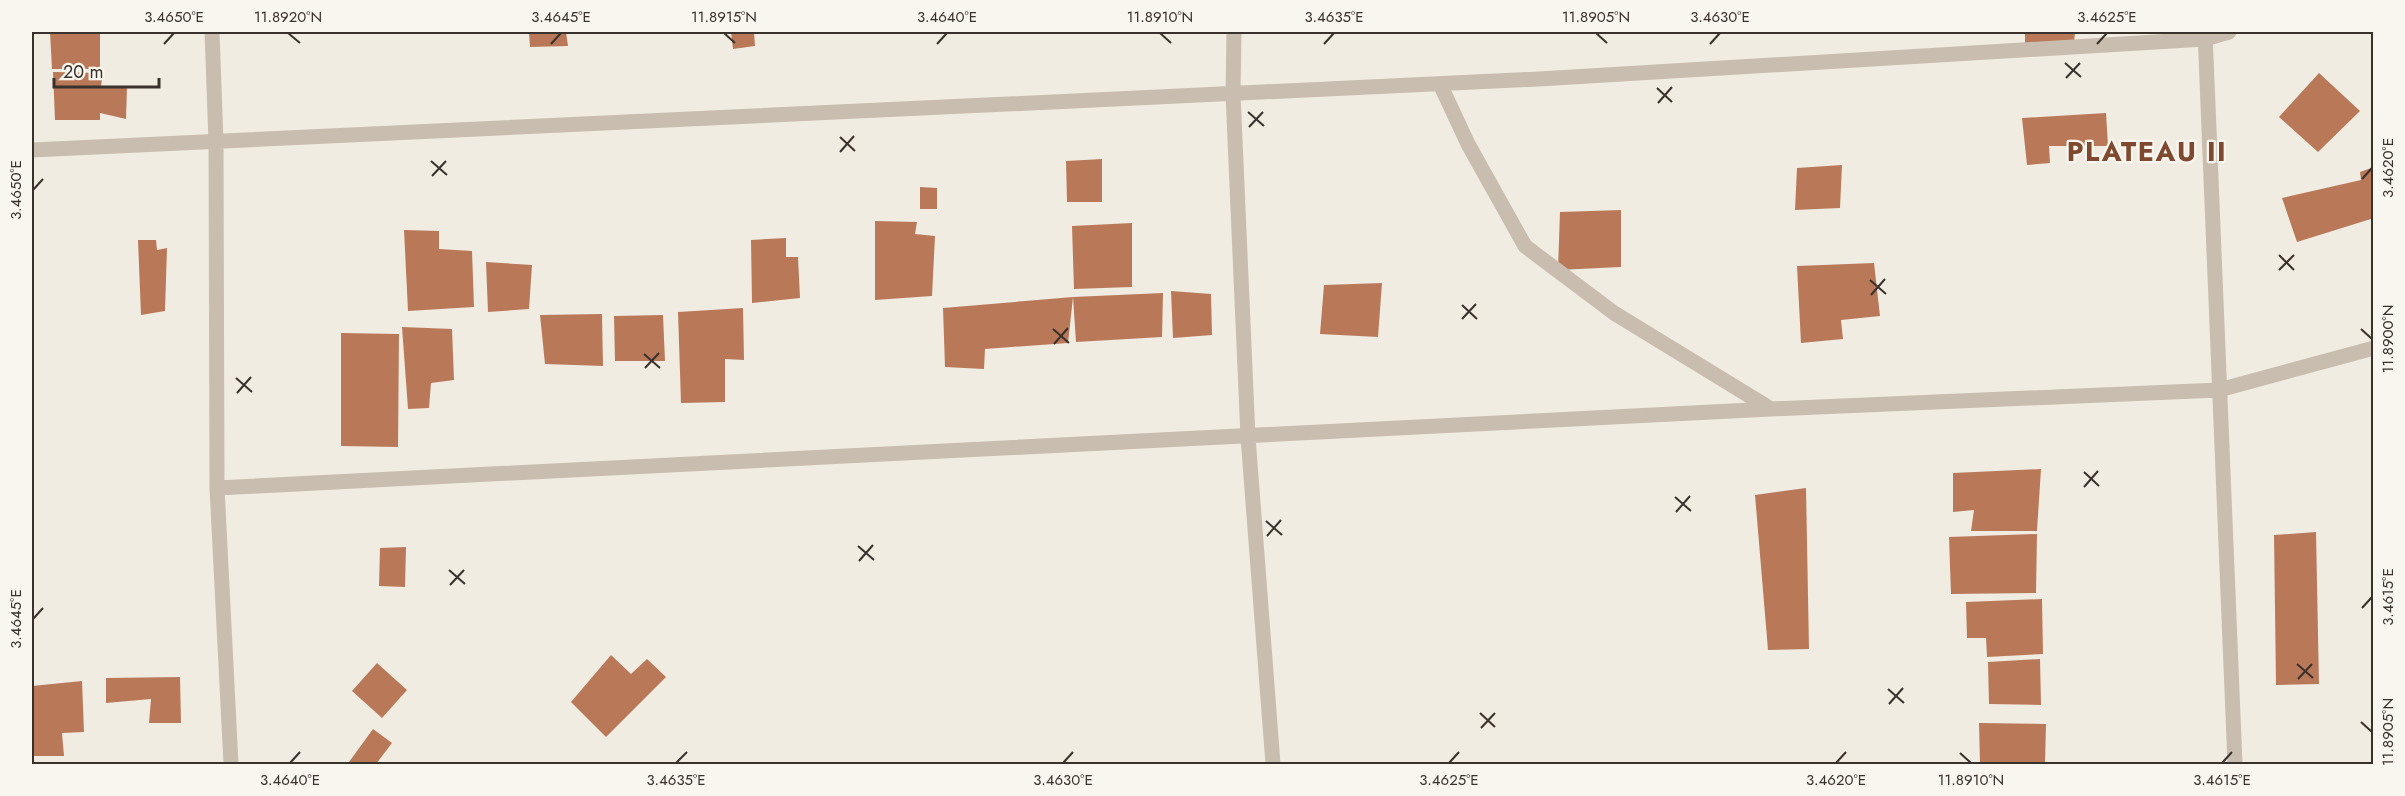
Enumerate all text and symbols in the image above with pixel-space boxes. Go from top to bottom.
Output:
text: 3.4650°E [144,6,204,28]
text: 11.8920°N [254,6,322,28]
text: 3.4645°E [531,6,591,28]
text: 11.8915°N [691,6,757,28]
text: 3.4640°E [917,6,977,28]
text: 11.8910°N [1127,6,1193,28]
text: 3.4635°E [1305,6,1363,28]
text: 11.8905°N [1562,6,1630,28]
text: 3.4630°E [1690,6,1750,28]
text: 3.4625°E [2077,6,2137,28]
scale bar [54,51,159,89]
text: 20 m [63,59,103,85]
district label: PLATEAU II [2067,132,2227,171]
text: 3.4620°E [2377,138,2399,198]
text: 3.4650°E [5,160,27,220]
text: 11.8900°N [2377,305,2399,373]
text: 3.4615°E [2377,568,2399,626]
text: 3.4645°E [5,589,27,649]
text: 11.8905°N [2377,698,2399,766]
text: 3.4640°E [260,769,320,791]
text: 3.4635°E [647,769,705,791]
text: 3.4630°E [1033,769,1093,791]
text: 3.4625°E [1419,769,1479,791]
text: 3.4620°E [1806,769,1866,791]
text: 11.8910°N [1938,769,2004,791]
text: 3.4615°E [2193,769,2251,791]

